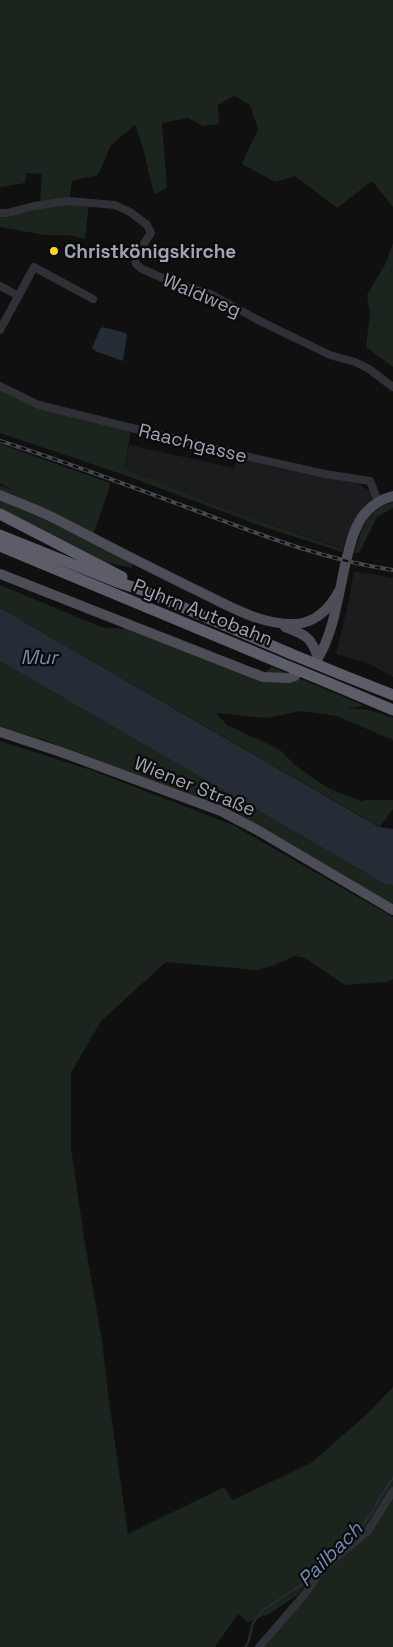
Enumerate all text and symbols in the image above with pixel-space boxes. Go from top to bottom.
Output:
place label: Christkönigskirche [64,239,236,264]
marker: Christkönigskirche [48,245,60,257]
street label: Waldweg [159,267,245,323]
street label: Raachgasse [136,417,250,469]
street label: Pyhrn Autobahn [130,573,276,651]
water label: Mur [20,644,60,670]
street label: Wiener Straße [131,750,259,822]
water label: Pailbach [292,1515,369,1592]

